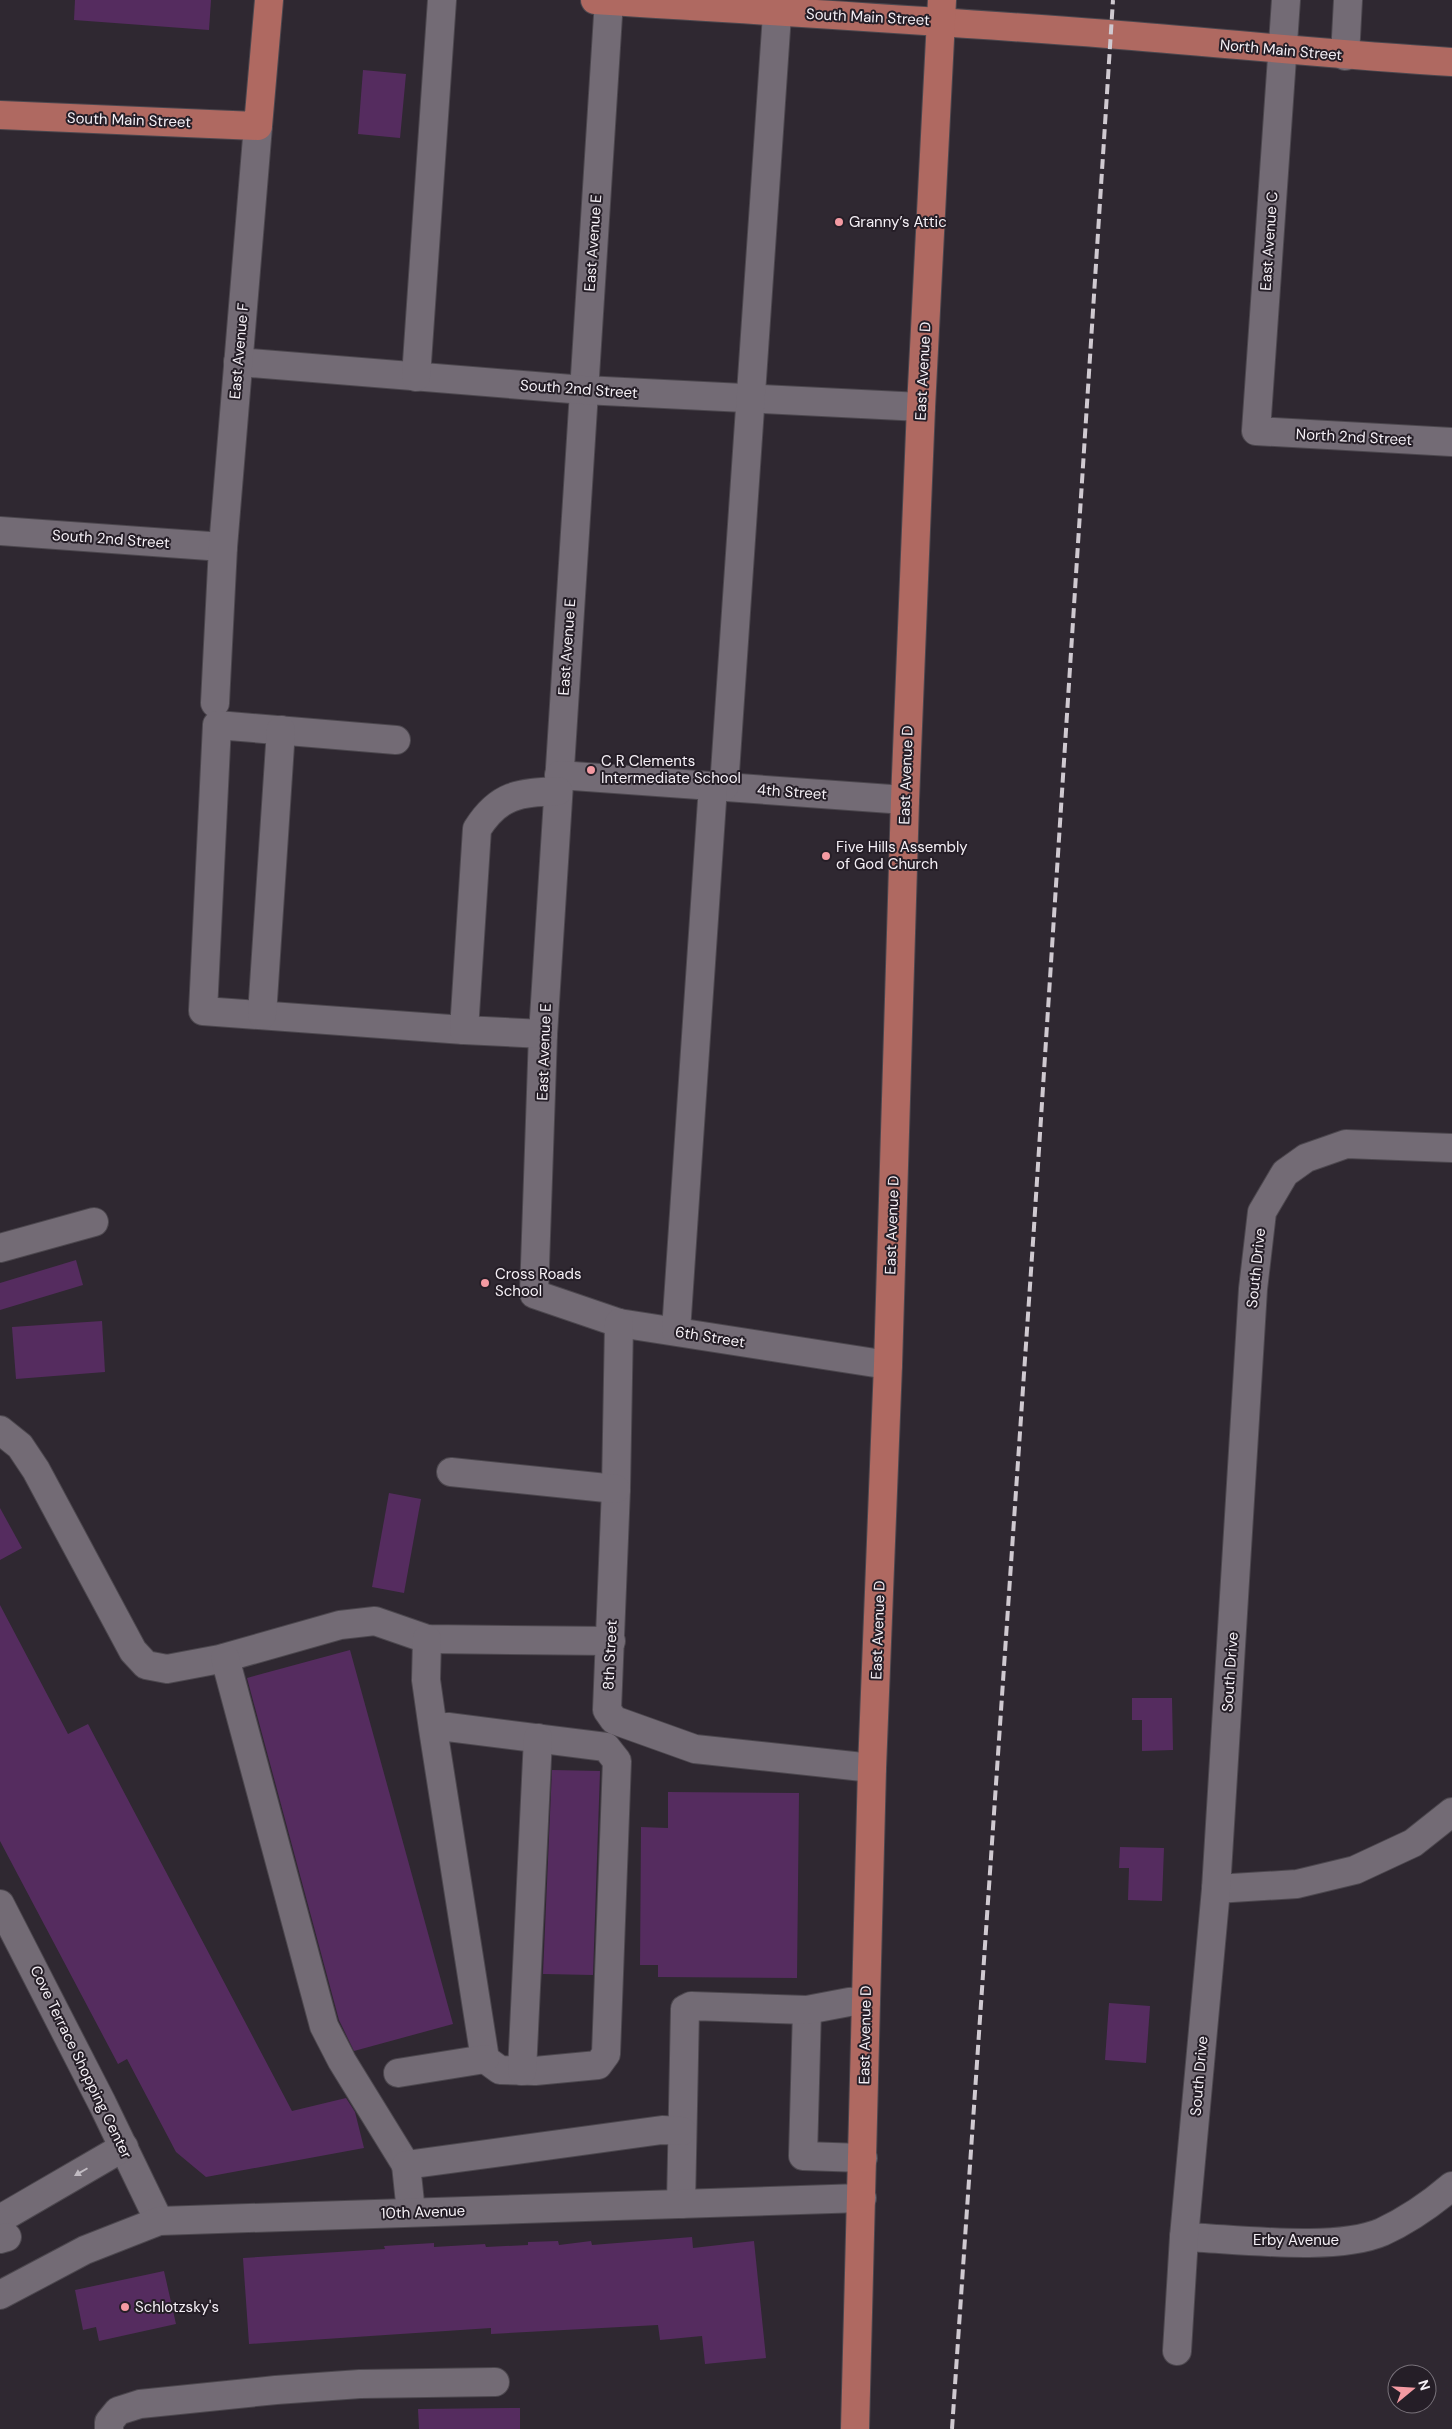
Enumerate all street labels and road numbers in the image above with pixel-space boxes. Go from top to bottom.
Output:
street label: South Main Street [805,4,931,30]
street label: North Main Street [1219,35,1343,65]
street label: South Main Street [67,108,192,132]
street label: East Avenue C [1256,190,1282,291]
street label: East Avenue E [580,194,606,292]
street label: East Avenue F [225,302,253,400]
street label: East Avenue D [910,321,936,421]
street label: South 2nd Street [520,375,639,403]
street label: North 2nd Street [1295,424,1413,450]
street label: South 2nd Street [52,525,171,553]
street label: East Avenue E [554,598,580,696]
street label: East Avenue D [894,725,918,825]
street label: 4th Street [756,780,828,804]
street label: East Avenue E [532,1003,556,1101]
street label: East Avenue D [880,1175,904,1275]
street label: South Drive [1242,1227,1270,1309]
street label: 6th Street [674,1322,746,1352]
street label: East Avenue D [866,1580,890,1680]
street label: 8th Street [598,1619,622,1691]
street label: South Drive [1217,1631,1243,1713]
street label: Cove Terrace Shopping Center [25,1962,137,2162]
street label: East Avenue D [854,1985,876,2085]
street label: South Drive [1186,2035,1212,2117]
street label: 10th Avenue [380,2201,466,2223]
street label: Erby Avenue [1253,2230,1339,2250]

